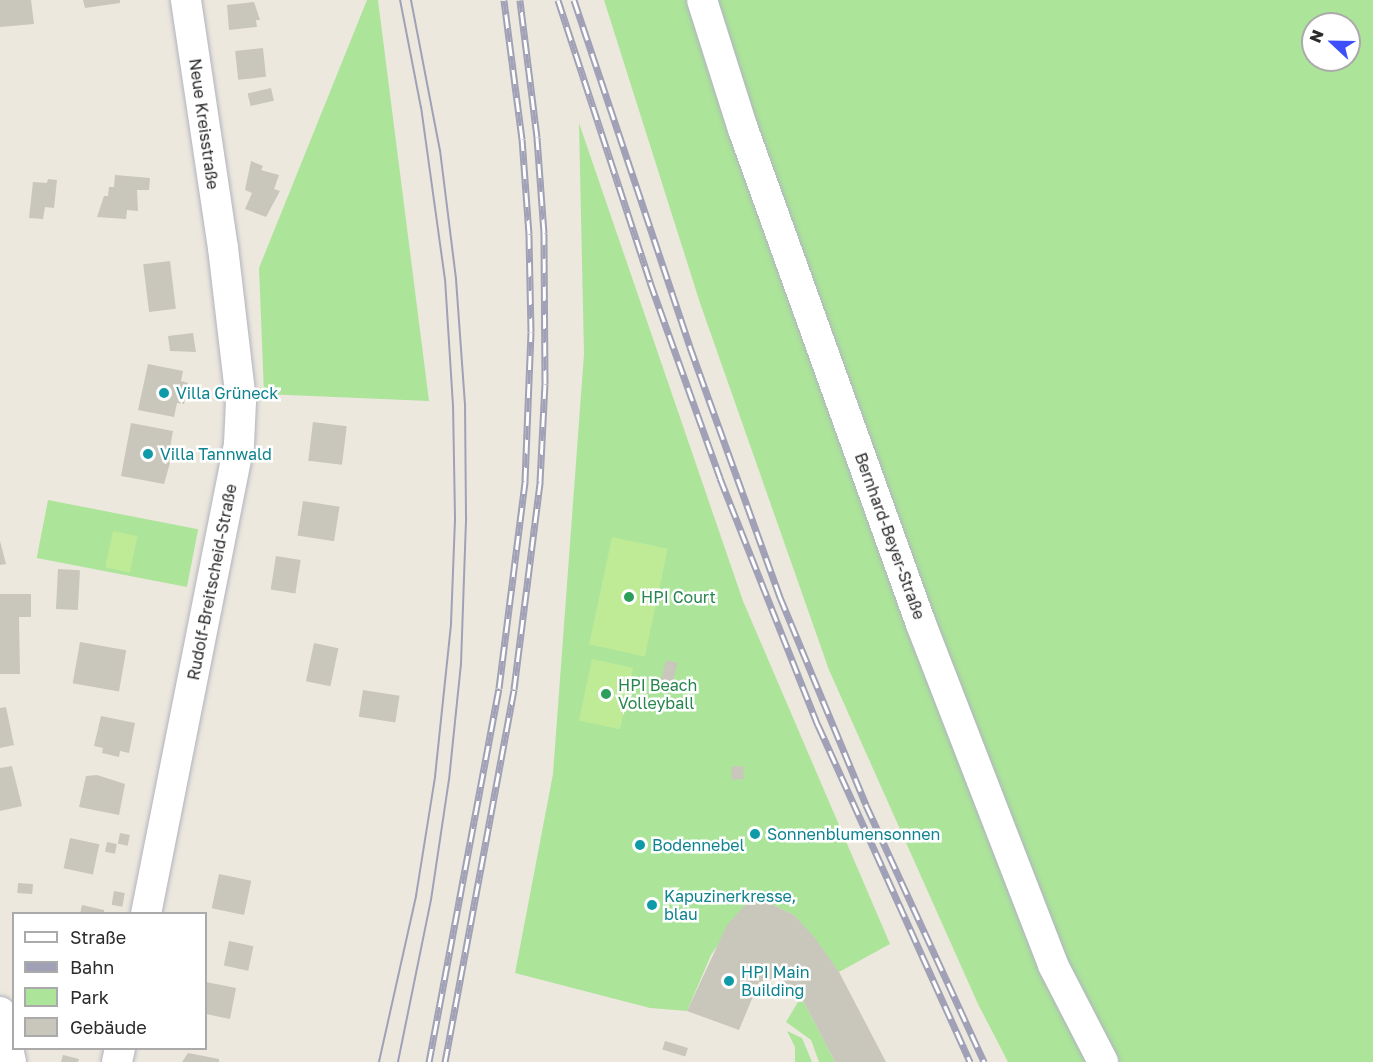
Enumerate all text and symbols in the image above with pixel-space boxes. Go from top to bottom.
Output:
north arrow [1301,12,1361,72]
text: N [1305,27,1328,45]
street label: Neue Kreisstraße [185,57,223,191]
place label: Villa Grüneck [176,383,278,403]
marker: Villa Grüneck [157,386,171,400]
place label: Villa Tannwald [160,444,272,464]
marker: Villa Tannwald [141,447,155,461]
street label: Bernhard-Beyer-Straße [851,450,929,622]
street label: Rudolf-Breitscheid-Straße [184,482,240,682]
place label: HPI Court [641,587,716,607]
marker: HPI Court [622,590,636,604]
place label: HPI Beach Volleyball [618,675,697,713]
marker: HPI Beach Volleyball [599,687,613,701]
place label: Sonnenblumensonnen [767,824,940,844]
marker: Sonnenblumensonnen [748,827,762,841]
place label: Bodennebel [652,835,745,855]
marker: Bodennebel [633,838,647,852]
place label: Kapuzinerkresse, blau [664,886,796,924]
marker: Kapuzinerkresse, blau [645,898,659,912]
legend [12,912,207,1050]
text: Straße [70,926,126,948]
text: Bahn [70,956,114,978]
place label: HPI Main Building [741,962,810,1000]
marker: HPI Main Building [722,974,736,988]
text: Park [70,986,109,1008]
text: Gebäude [70,1016,147,1038]

